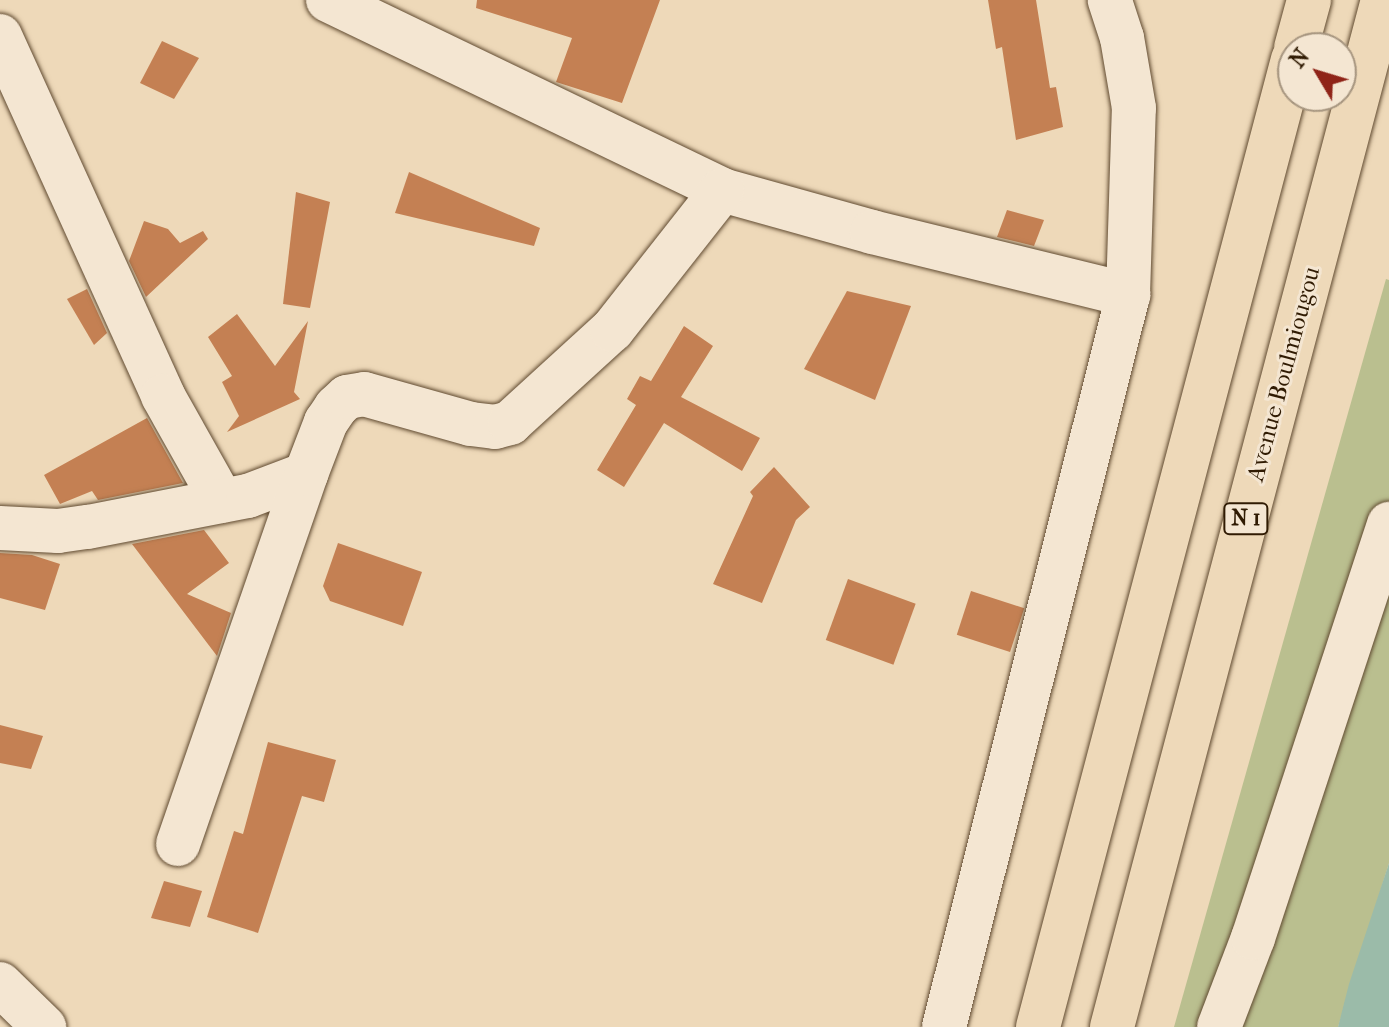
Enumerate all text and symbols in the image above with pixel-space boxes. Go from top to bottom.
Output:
north arrow [1277,32,1357,112]
text: N [1284,44,1315,73]
street label: Avenue Boulmiougou [1241,264,1327,484]
road number: N 1 [1222,501,1270,537]

